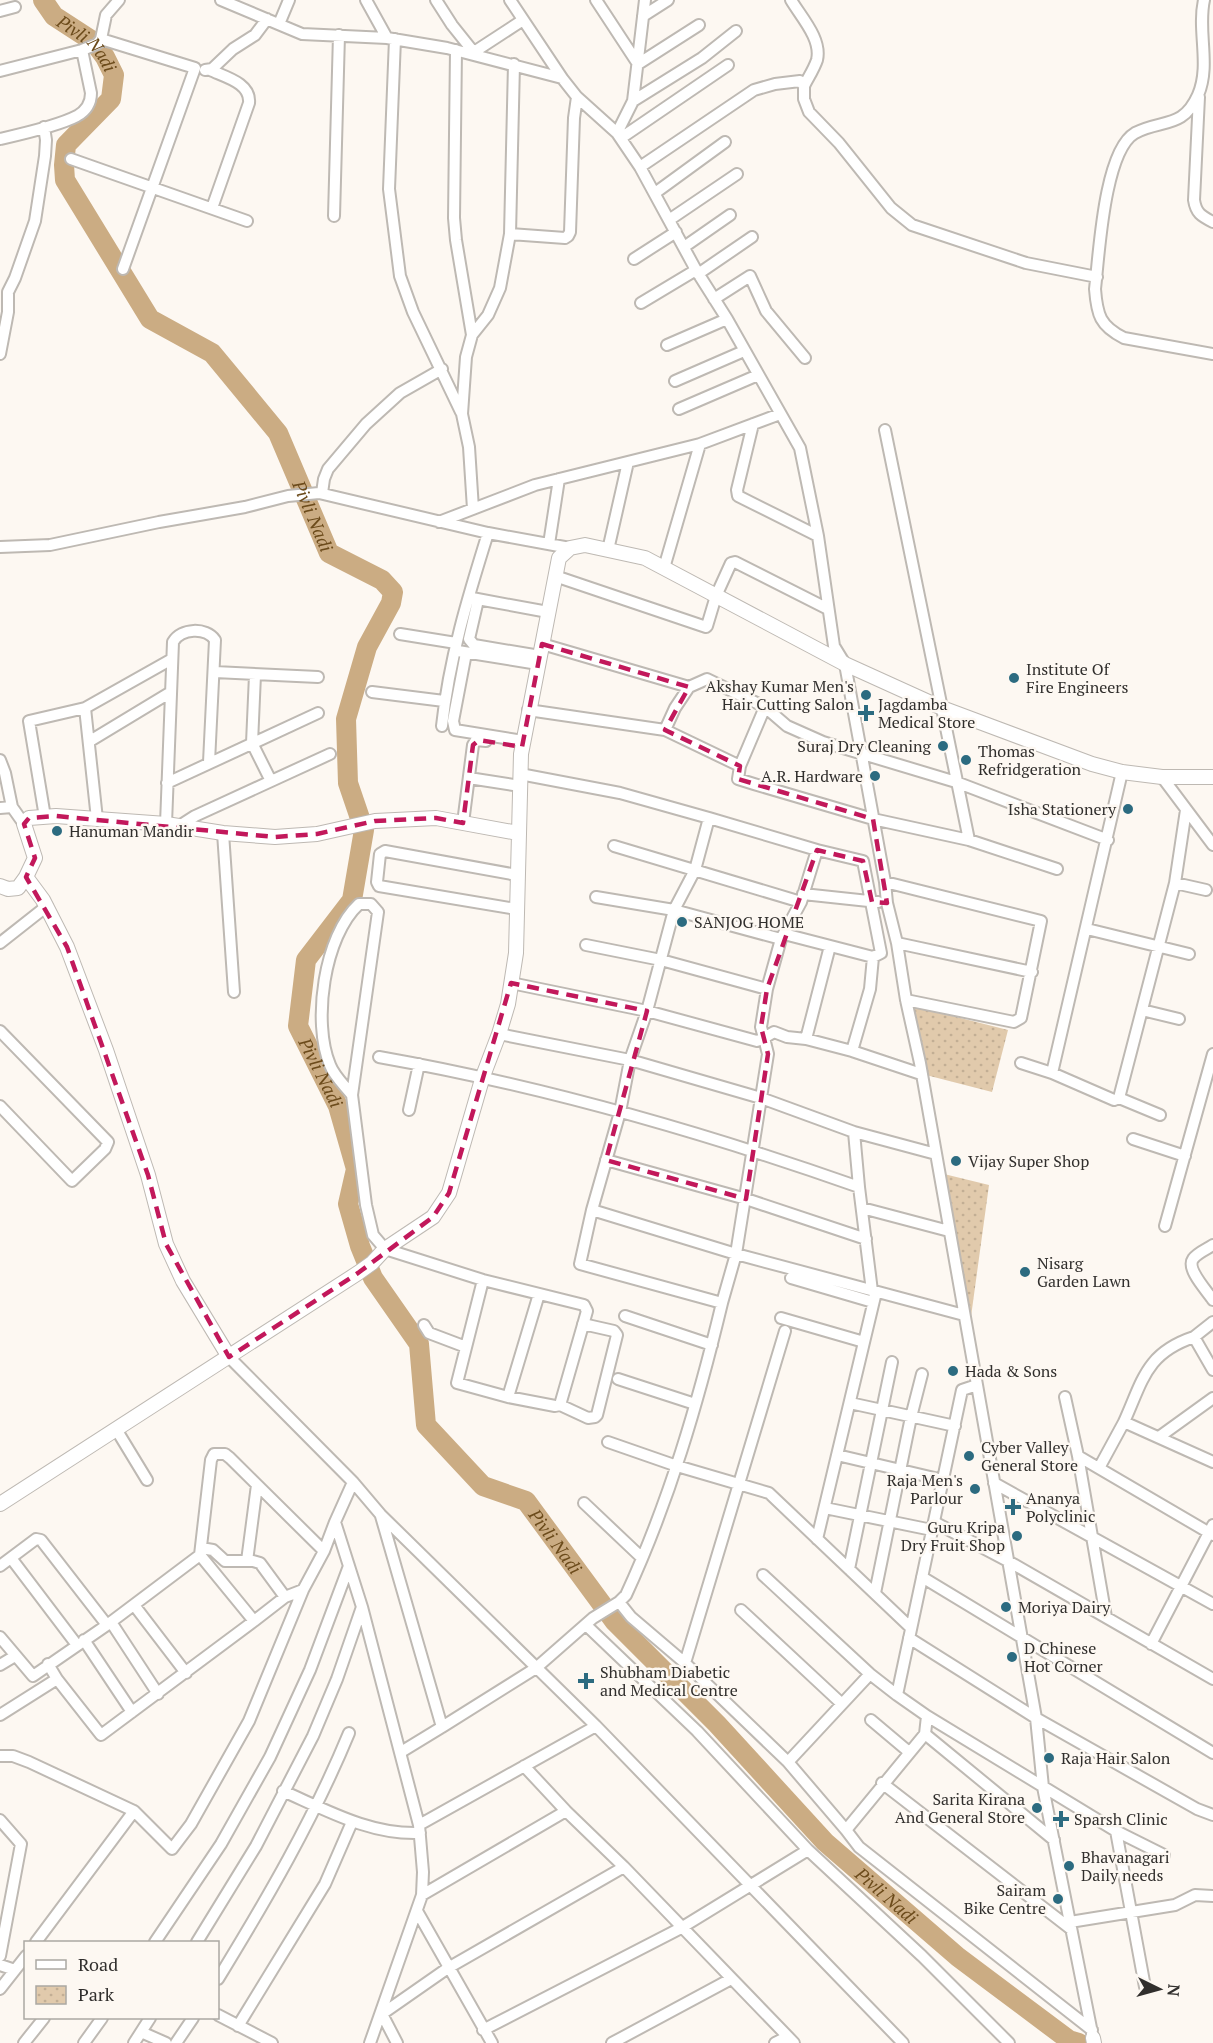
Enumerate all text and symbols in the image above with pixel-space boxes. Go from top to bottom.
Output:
water label: Pivli Nadi [52,9,122,76]
water label: Pivli Nadi [287,476,339,555]
place label: Institute Of Fire Engineers [1026,658,1128,698]
marker: Institute Of Fire Engineers [1007,671,1021,685]
place label: Akshay Kumar Men's Hair Cutting Salon [706,675,854,715]
marker: Akshay Kumar Men's Hair Cutting Salon [859,688,873,702]
place label: Jagdamba Medical Store [878,693,975,733]
marker: Jagdamba Medical Store [859,706,873,720]
place label: Suraj Dry Cleaning [797,735,932,757]
marker: Suraj Dry Cleaning [936,739,950,753]
place label: Thomas Refridgeration [978,740,1082,780]
marker: Thomas Refridgeration [959,753,973,767]
place label: A.R. Hardware [761,765,863,787]
marker: A.R. Hardware [868,769,882,783]
place label: Isha Stationery [1008,798,1117,820]
marker: Isha Stationery [1121,802,1135,816]
place label: Hanuman Mandir [69,820,195,842]
marker: Hanuman Mandir [50,824,64,838]
place label: SANJOG HOME [694,911,804,933]
marker: SANJOG HOME [675,915,689,929]
water label: Pivli Nadi [293,1032,349,1111]
place label: Vijay Super Shop [968,1150,1089,1172]
marker: Vijay Super Shop [949,1154,963,1168]
place label: Nisarg Garden Lawn [1037,1252,1131,1292]
marker: Nisarg Garden Lawn [1018,1265,1032,1279]
place label: Hada & Sons [965,1360,1057,1382]
marker: Hada & Sons [946,1364,960,1378]
place label: Cyber Valley General Store [981,1436,1078,1476]
marker: Cyber Valley General Store [962,1449,976,1463]
place label: Raja Men's Parlour [887,1469,964,1509]
marker: Raja Men's Parlour [968,1482,982,1496]
place label: Ananya Polyclinic [1026,1487,1095,1527]
marker: Ananya Polyclinic [1004,1498,1022,1516]
water label: Pivli Nadi [523,1503,588,1579]
place label: Guru Kripa Dry Fruit Shop [901,1516,1005,1556]
marker: Guru Kripa Dry Fruit Shop [1010,1529,1024,1543]
place label: Moriya Dairy [1018,1596,1111,1618]
marker: Moriya Dairy [999,1600,1013,1614]
place label: D Chinese Hot Corner [1024,1637,1104,1677]
marker: D Chinese Hot Corner [1005,1650,1019,1664]
place label: Shubham Diabetic and Medical Centre [600,1661,738,1701]
marker: Shubham Diabetic and Medical Centre [577,1672,595,1690]
place label: Raja Hair Salon [1061,1747,1171,1769]
marker: Raja Hair Salon [1042,1751,1056,1765]
place label: Sarita Kirana And General Store [895,1788,1025,1828]
marker: Sarita Kirana And General Store [1030,1801,1044,1815]
place label: Sparsh Clinic [1074,1808,1168,1830]
marker: Sparsh Clinic [1052,1810,1070,1828]
place label: Bhavanagari Daily needs [1081,1846,1170,1886]
marker: Bhavanagari Daily needs [1062,1859,1076,1873]
water label: Pivli Nadi [850,1861,923,1929]
place label: Sairam Bike Centre [964,1879,1046,1919]
marker: Sairam Bike Centre [1051,1892,1065,1906]
legend [24,1941,219,2019]
text: Road [78,1952,118,1976]
north arrow [1129,1959,1189,2019]
text: Park [78,1982,115,2006]
text: N [1162,1983,1185,1997]

